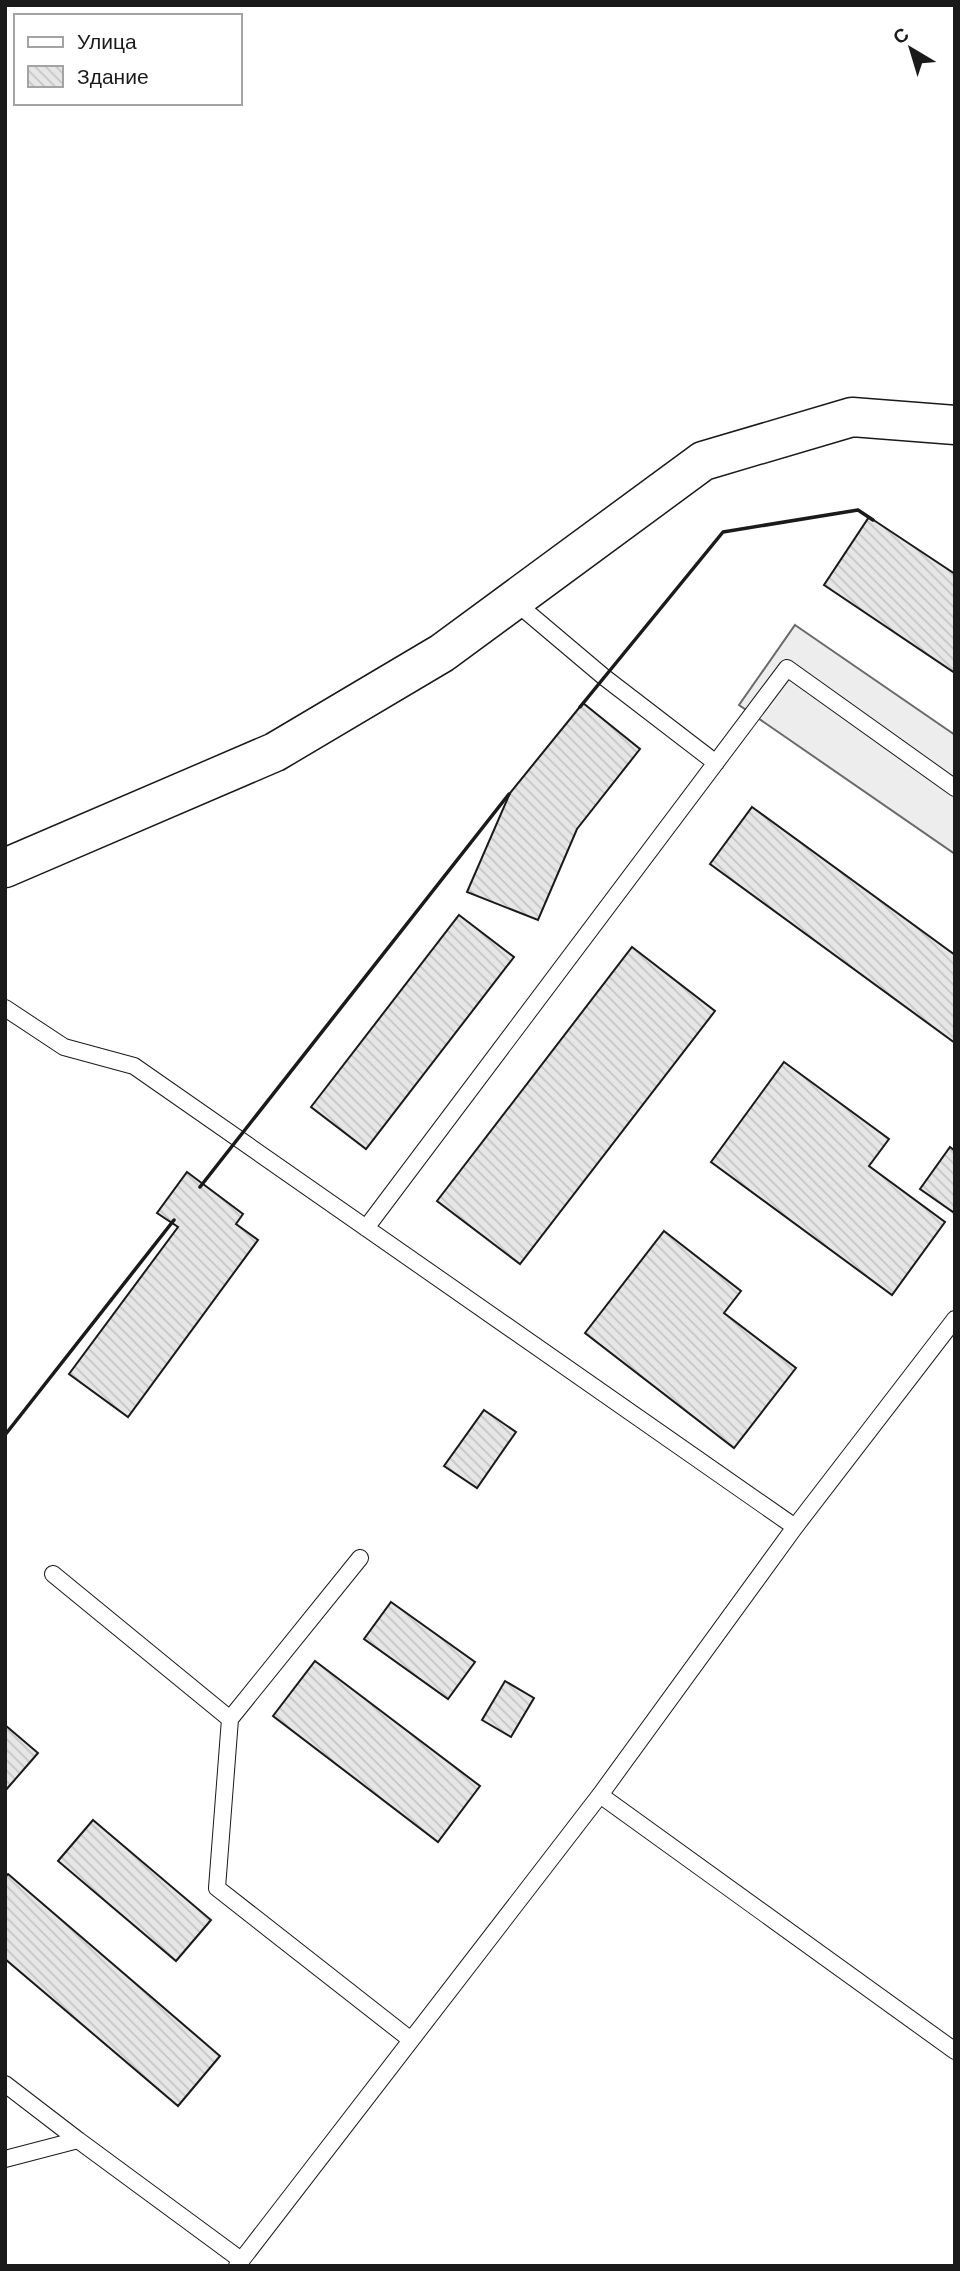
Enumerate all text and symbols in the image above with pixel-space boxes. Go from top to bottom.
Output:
legend [14,14,242,105]
north arrow [876,14,946,84]
text: С [889,23,913,48]
text: Улица [77,30,137,53]
text: Здание [77,65,149,88]

